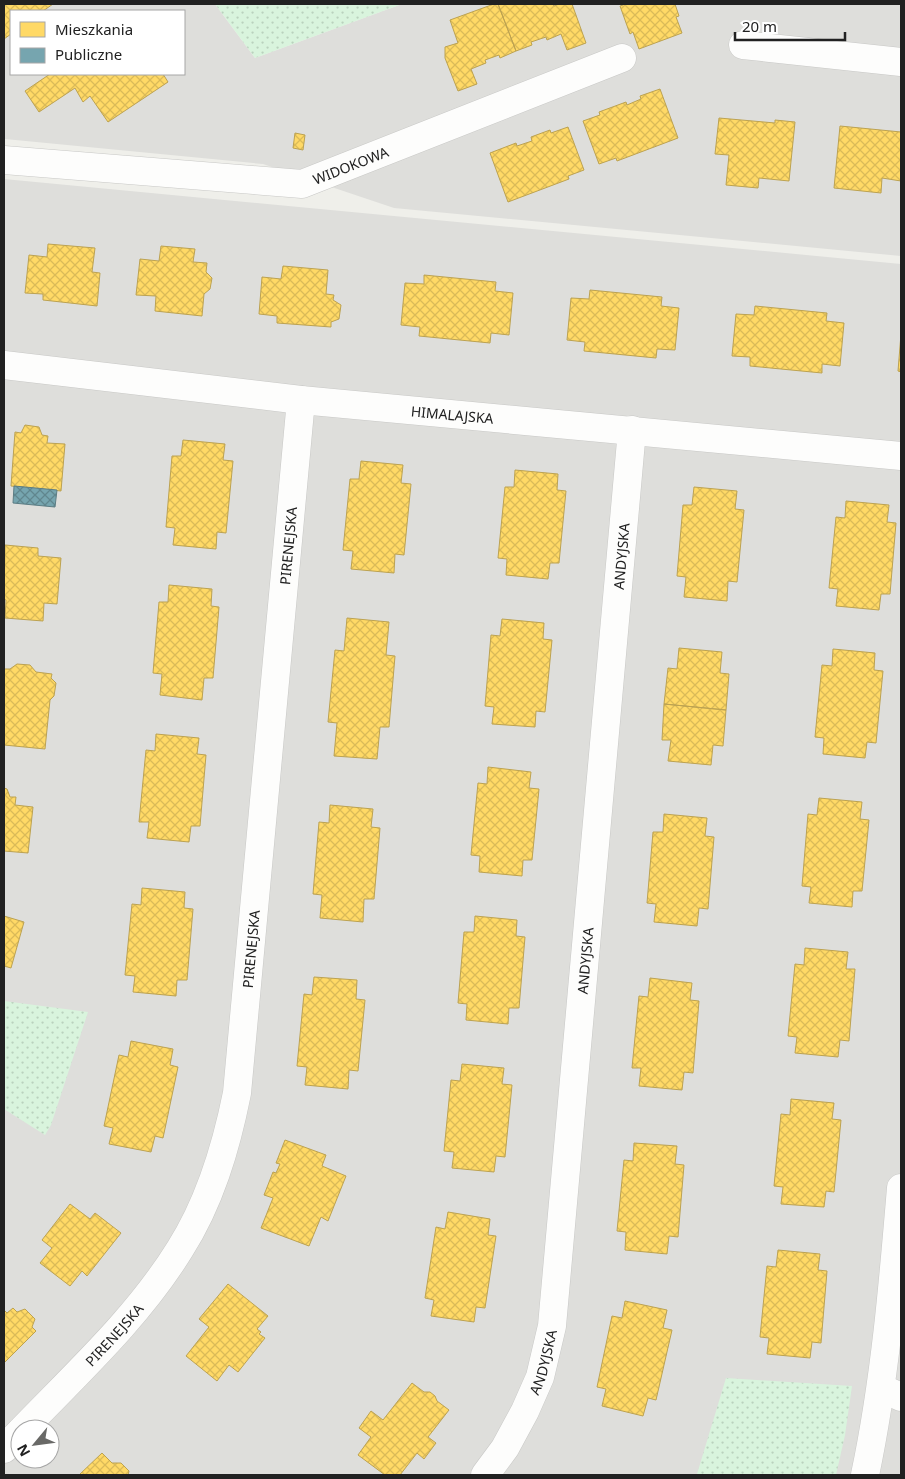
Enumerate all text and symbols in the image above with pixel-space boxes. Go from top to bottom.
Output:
legend [10,10,185,75]
scale bar [735,10,845,42]
text: 20 m [742,16,777,36]
text: Mieszkania [55,19,133,39]
text: Publiczne [55,44,122,64]
street label: WIDOKOWA [310,142,391,188]
street label: HIMALAJSKA [410,401,494,427]
street label: PIRENEJSKA [274,506,301,586]
street label: ANDYJSKA [608,522,633,590]
street label: PIRENEJSKA [237,909,263,989]
street label: ANDYJSKA [572,927,597,995]
street label: PIRENEJSKA [80,1299,147,1370]
street label: ANDYJSKA [524,1328,560,1397]
north arrow [10,1419,60,1469]
text: N [12,1441,34,1460]

